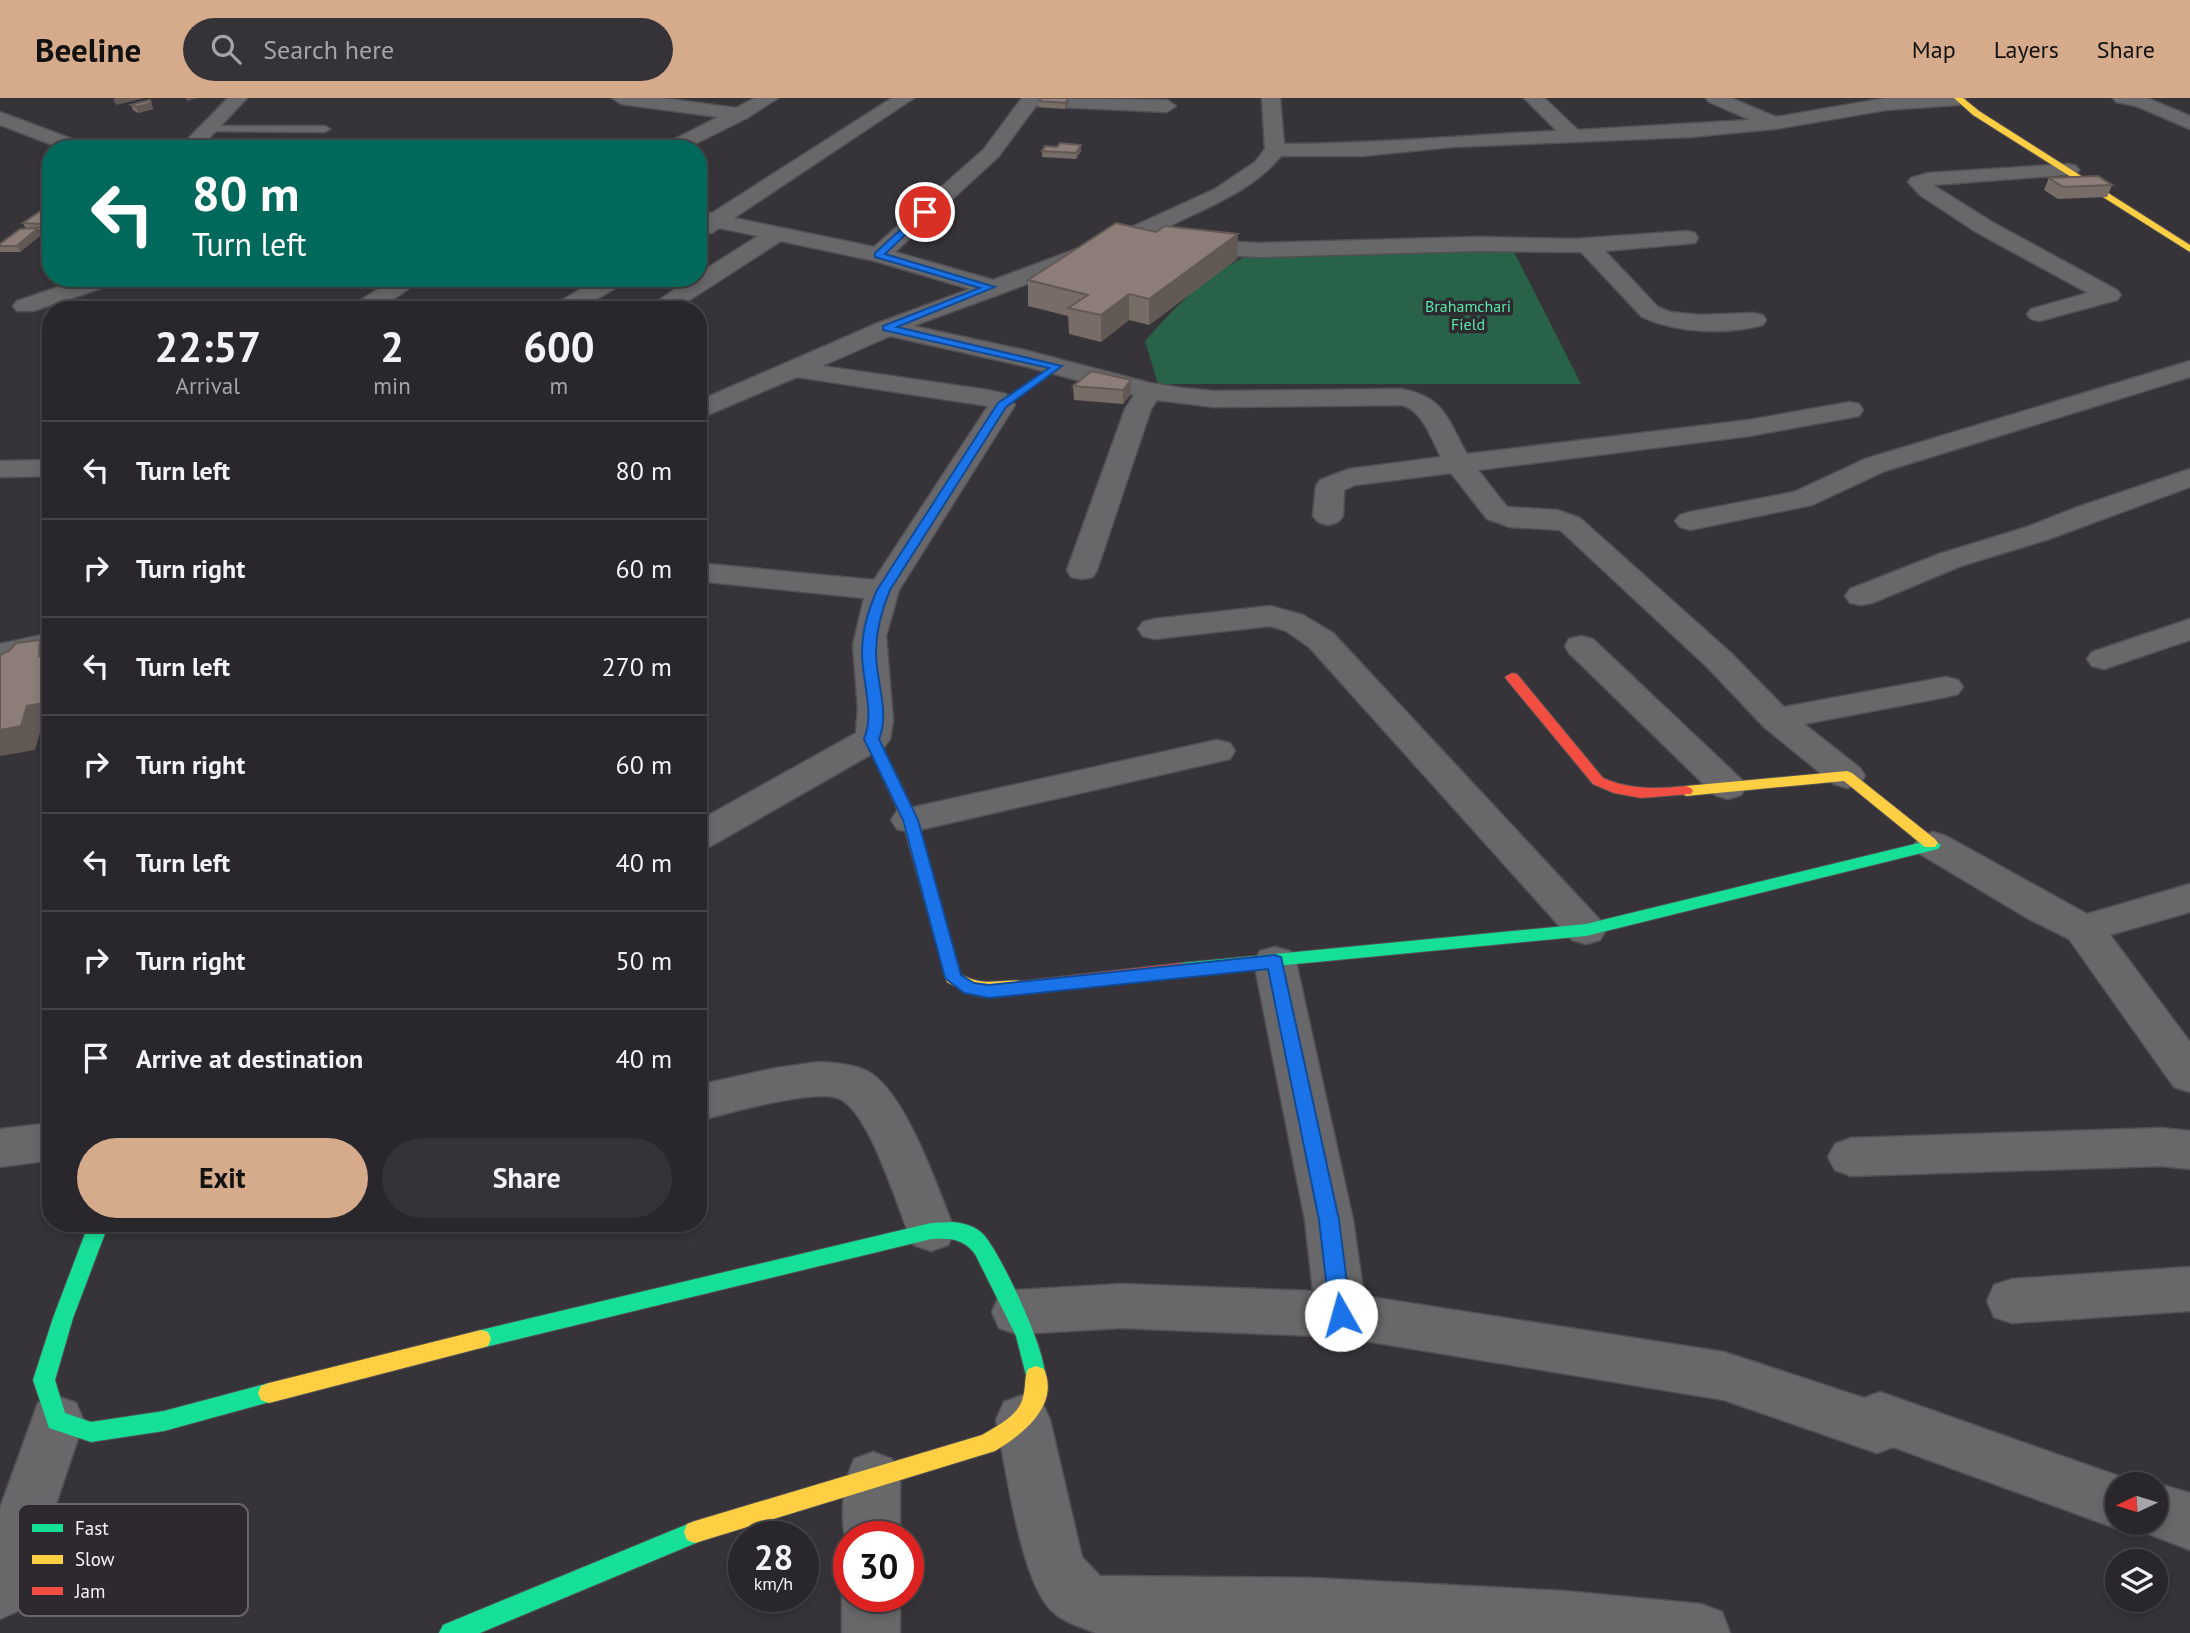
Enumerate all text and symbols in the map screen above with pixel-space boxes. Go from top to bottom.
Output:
search box [183,18,673,81]
text: Beeline [35,28,141,71]
icon: search [207,30,245,68]
text: Search here [263,33,394,66]
text: Map [1912,34,1956,65]
text: Layers [1994,34,2059,65]
text: Share [2097,34,2155,65]
text: 80 m [192,161,299,225]
icon: left [77,168,168,259]
pin [895,182,955,242]
icon: arrive [906,193,944,231]
text: Turn left [192,223,307,265]
park label: Brahamchari Field [1425,296,1511,334]
text: 22:57 [154,319,261,374]
text: 2 [380,319,404,374]
text: 600 [523,319,595,374]
text: Arrival [175,371,240,400]
text: min [373,371,411,400]
text: m [550,371,568,400]
icon: left [77,451,115,489]
text: Turn left [136,454,230,487]
text: 80 m [616,454,672,487]
icon: right [77,549,115,587]
text: Turn right [136,552,245,585]
text: 60 m [616,552,672,585]
icon: left [77,647,115,685]
text: Turn left [136,650,230,683]
text: 270 m [601,650,672,683]
icon: right [77,745,115,783]
text: Turn right [136,748,245,781]
text: 60 m [616,748,672,781]
icon: left [77,843,115,881]
text: Turn left [136,846,230,879]
text: 40 m [616,846,672,879]
icon: right [77,941,115,979]
text: Turn right [136,944,245,977]
text: 50 m [616,944,672,977]
icon: arrive [77,1039,115,1077]
text: Arrive at destination [136,1042,363,1075]
text: 40 m [616,1042,672,1075]
button: Exit [77,1138,368,1218]
button: Share [382,1138,672,1218]
position arrow [1304,1278,1378,1352]
north arrow [2105,1472,2168,1535]
map controls [2105,1472,2168,1612]
legend [18,1504,248,1616]
text: Fast [75,1516,109,1540]
speed limit sign: 30 [833,1521,924,1612]
text: 28 [754,1534,793,1580]
text: Slow [75,1547,115,1571]
button: layers [2105,1549,2168,1612]
text: km/h [754,1572,793,1595]
text: Jam [74,1579,105,1603]

